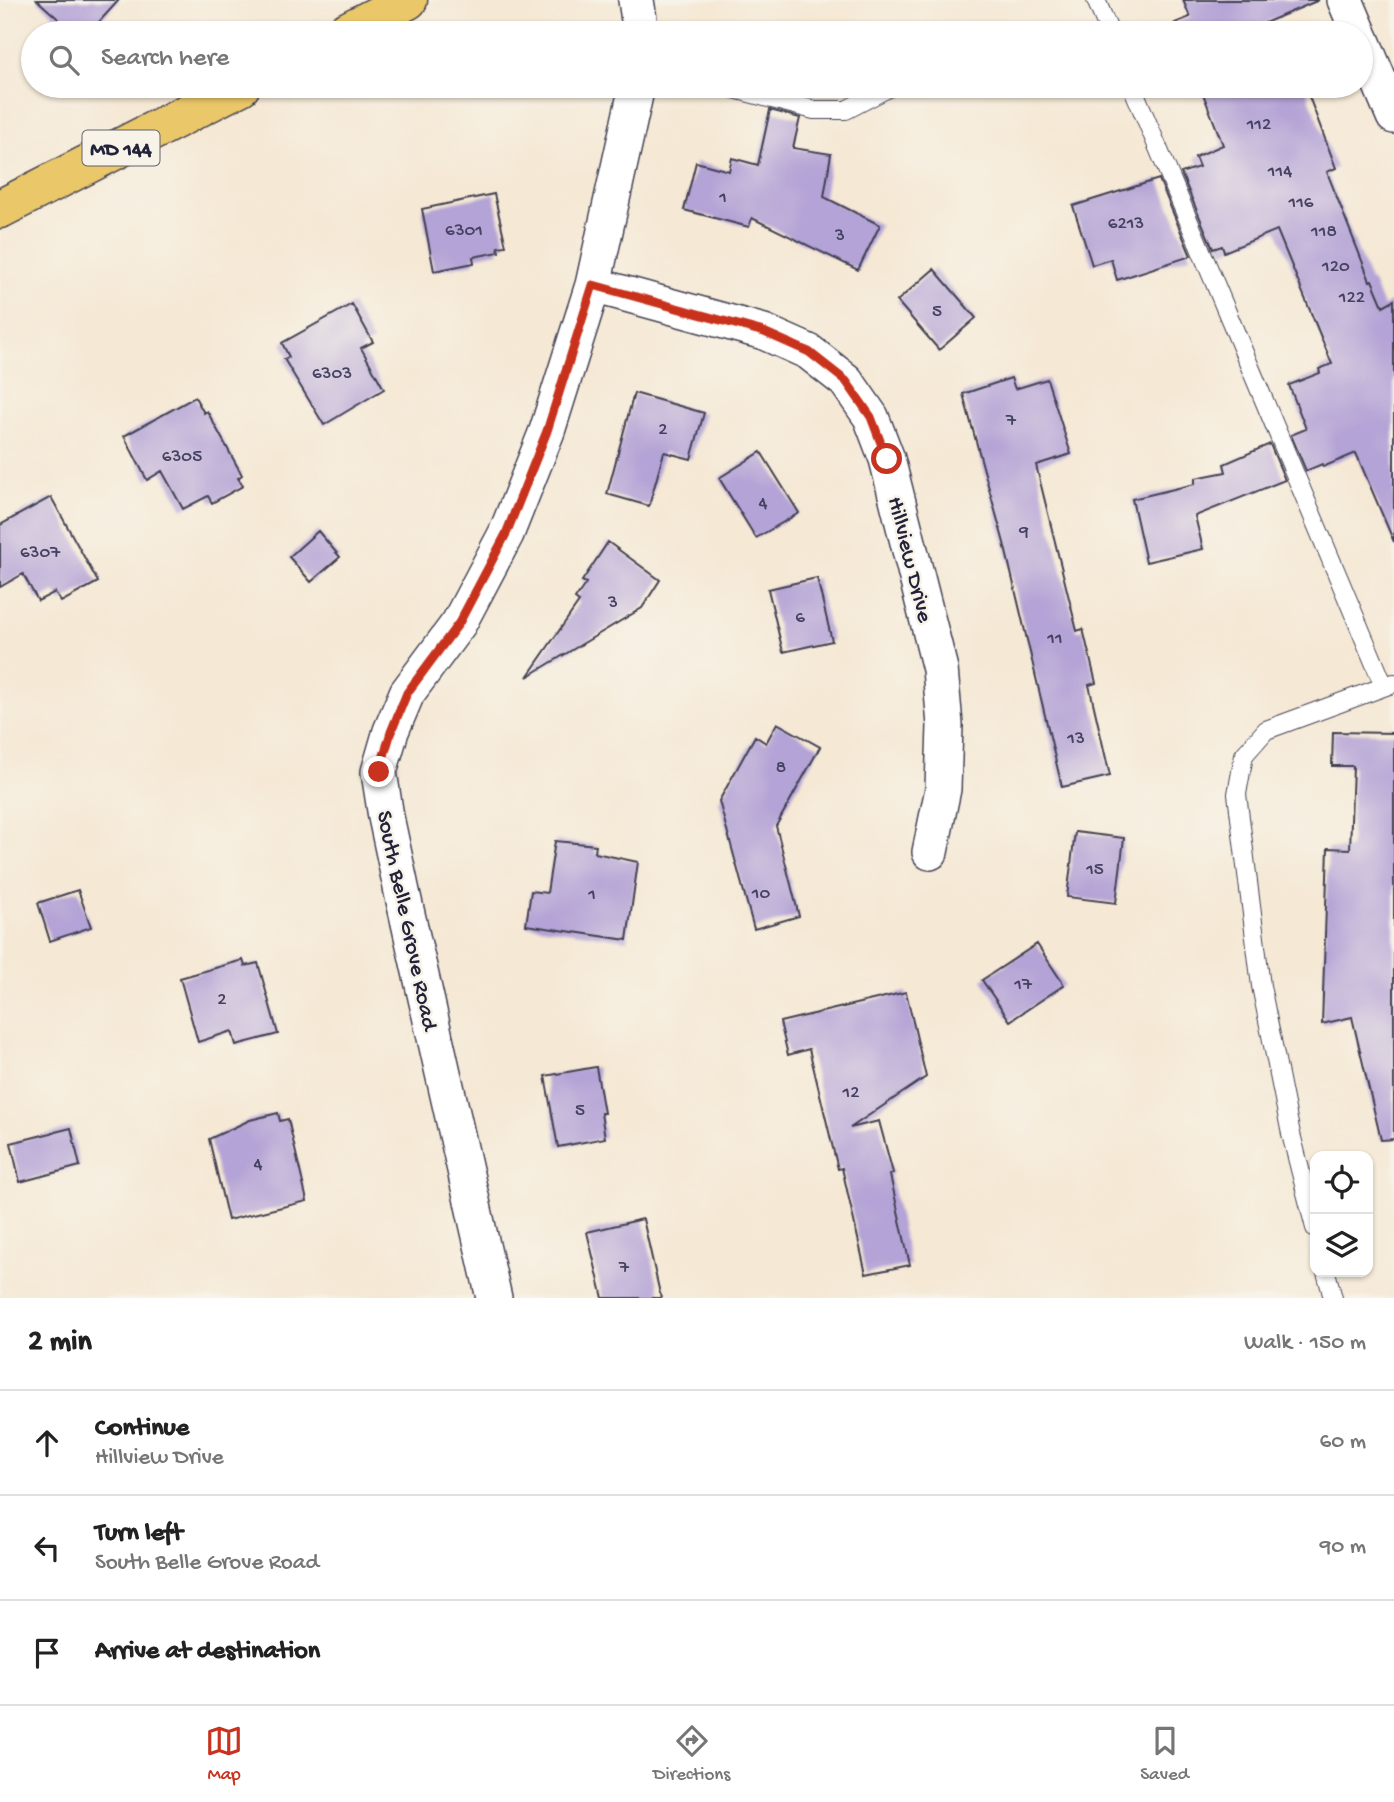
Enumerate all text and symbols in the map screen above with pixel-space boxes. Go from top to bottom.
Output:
search box [21,21,1373,98]
icon: search [45,41,83,79]
text: Search here [101,44,229,75]
house number: 112 [1246,114,1271,137]
road number: MD 144 [82,130,160,166]
house number: 114 [1267,161,1292,184]
house number: 1 [718,187,727,210]
house number: 116 [1288,192,1314,215]
house number: 6213 [1108,213,1144,236]
house number: 6301 [445,220,483,243]
house number: 118 [1310,221,1337,244]
house number: 3 [834,225,845,248]
house number: 120 [1321,256,1350,279]
house number: 122 [1338,287,1365,310]
house number: 5 [932,301,942,324]
house number: 6303 [312,363,352,386]
house number: 7 [1005,410,1017,433]
house number: 2 [658,419,668,442]
route start [871,443,902,474]
house number: 6305 [162,446,202,469]
house number: 4 [759,493,768,516]
street label: Hillview Drive [880,494,938,627]
house number: 9 [1018,521,1029,544]
house number: 6307 [20,542,61,565]
house number: 3 [607,592,618,615]
house number: 6 [795,607,805,630]
house number: 11 [1046,628,1063,651]
house number: 13 [1066,728,1085,751]
route end [363,756,394,787]
house number: 8 [776,757,786,780]
street label: South Belle Grove Road [369,808,442,1035]
house number: 15 [1085,859,1104,882]
house number: 10 [751,883,770,906]
house number: 1 [587,884,596,907]
house number: 17 [1013,974,1033,997]
house number: 2 [217,989,227,1012]
house number: 12 [842,1082,860,1105]
house number: 5 [575,1100,585,1123]
map controls [1310,1151,1373,1277]
button: locate [1310,1151,1373,1214]
house number: 4 [254,1154,263,1177]
button: layers [1310,1214,1373,1277]
house number: 7 [618,1257,630,1280]
text: 2 min [28,1326,92,1361]
text: Walk · 150 m [1244,1330,1366,1357]
text: Continue [95,1414,189,1445]
icon: ahead [28,1424,66,1462]
text: 60 m [1320,1429,1366,1456]
text: Hillview Drive [95,1445,224,1472]
text: Turn left [95,1519,183,1550]
icon: left [28,1529,66,1567]
text: 90 m [1320,1534,1366,1561]
text: South Belle Grove Road [95,1550,319,1577]
icon: arrive [28,1634,66,1672]
text: Arrive at destination [95,1637,320,1668]
tab: Map [205,1722,243,1787]
tab: Directions [653,1722,730,1787]
tab: Saved [1140,1722,1189,1787]

